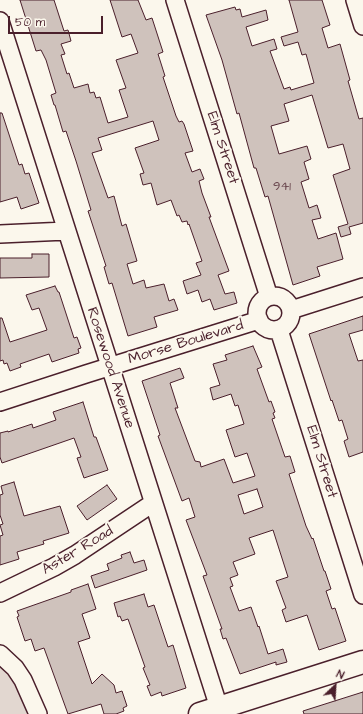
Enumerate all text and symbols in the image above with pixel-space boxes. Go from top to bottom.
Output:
scale bar [10,8,105,34]
text: 50 m [15,14,45,31]
street label: Elm Street [202,109,242,187]
house number: 941 [273,179,291,195]
street label: Rosewood Avenue [82,305,138,431]
street label: Morse Boulevard [126,317,246,369]
street label: Elm Street [301,423,341,501]
street label: Aster Road [39,523,117,579]
north arrow [315,666,355,706]
text: N [334,666,347,683]

